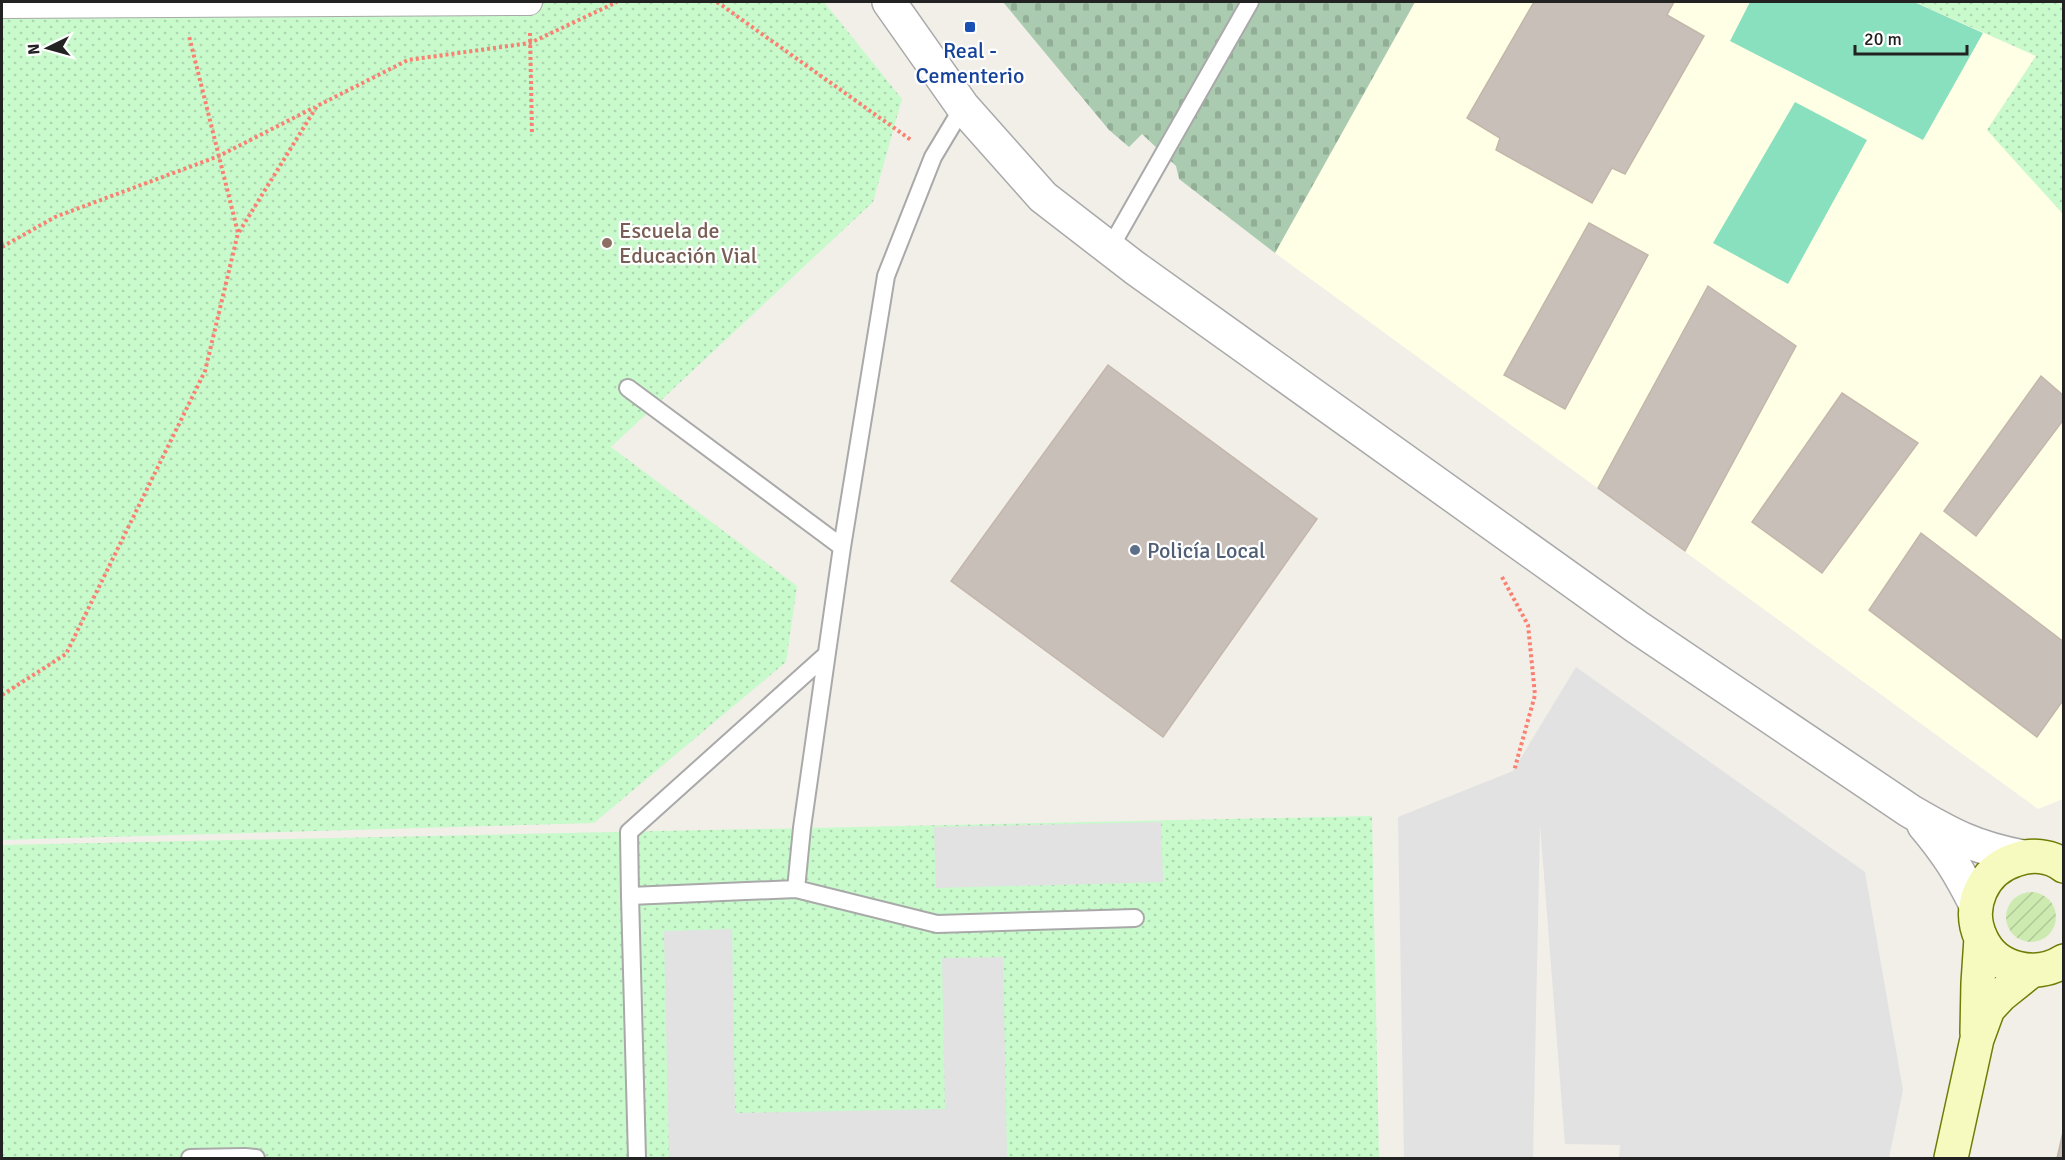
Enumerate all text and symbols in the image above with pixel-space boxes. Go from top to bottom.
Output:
north arrow [18,18,78,78]
scale bar [1855,18,1968,56]
marker: Real - Cementerio [963,20,977,34]
text: 20 m [1864,28,1902,50]
place label: Real - Cementerio [915,37,1025,89]
text: N [24,43,45,56]
place label: Escuela de Educación Vial [619,217,757,269]
marker: Escuela de Educación Vial [600,236,614,250]
place label: Policía Local [1147,537,1266,564]
marker: Policía Local [1128,543,1142,557]

